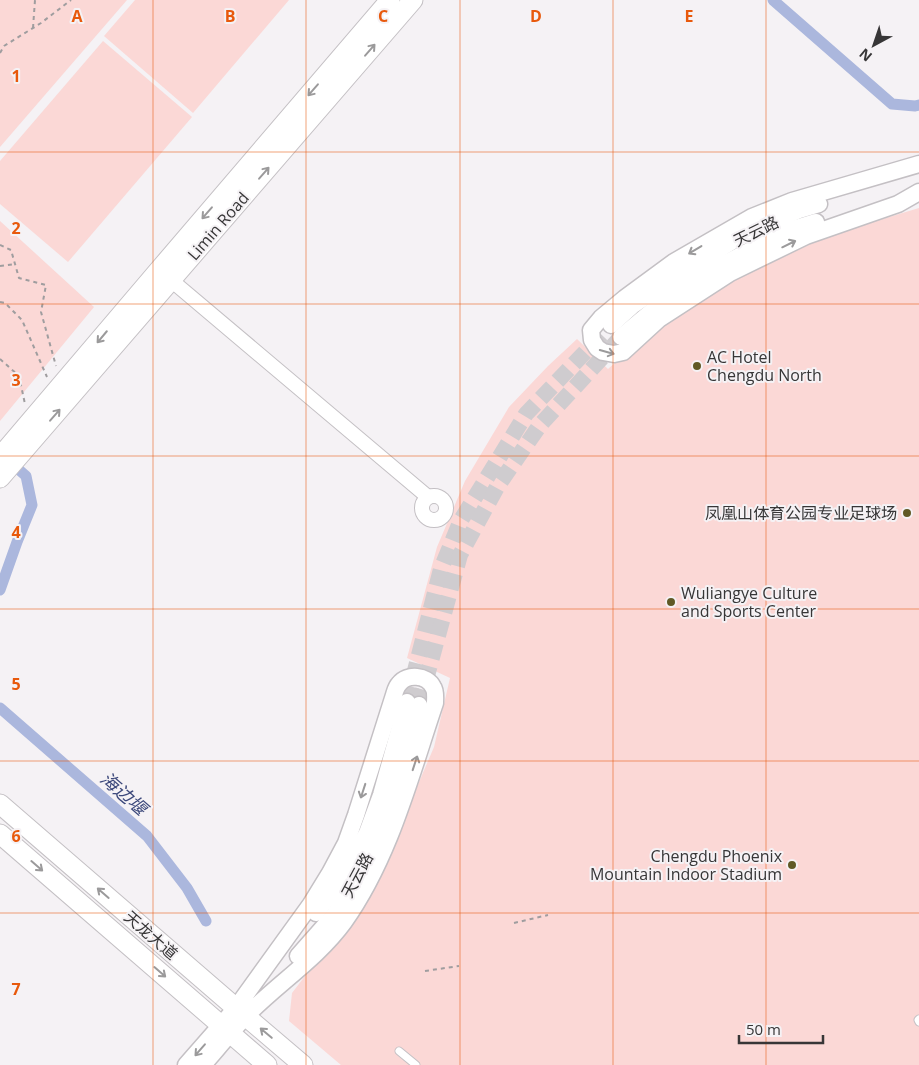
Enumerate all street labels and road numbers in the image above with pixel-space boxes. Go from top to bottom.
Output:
street label: Limin Road [182,187,254,265]
street label: 天云路 [730,211,782,251]
street label: 天云路 [336,849,378,901]
street label: 天龙大道 [120,906,182,964]

